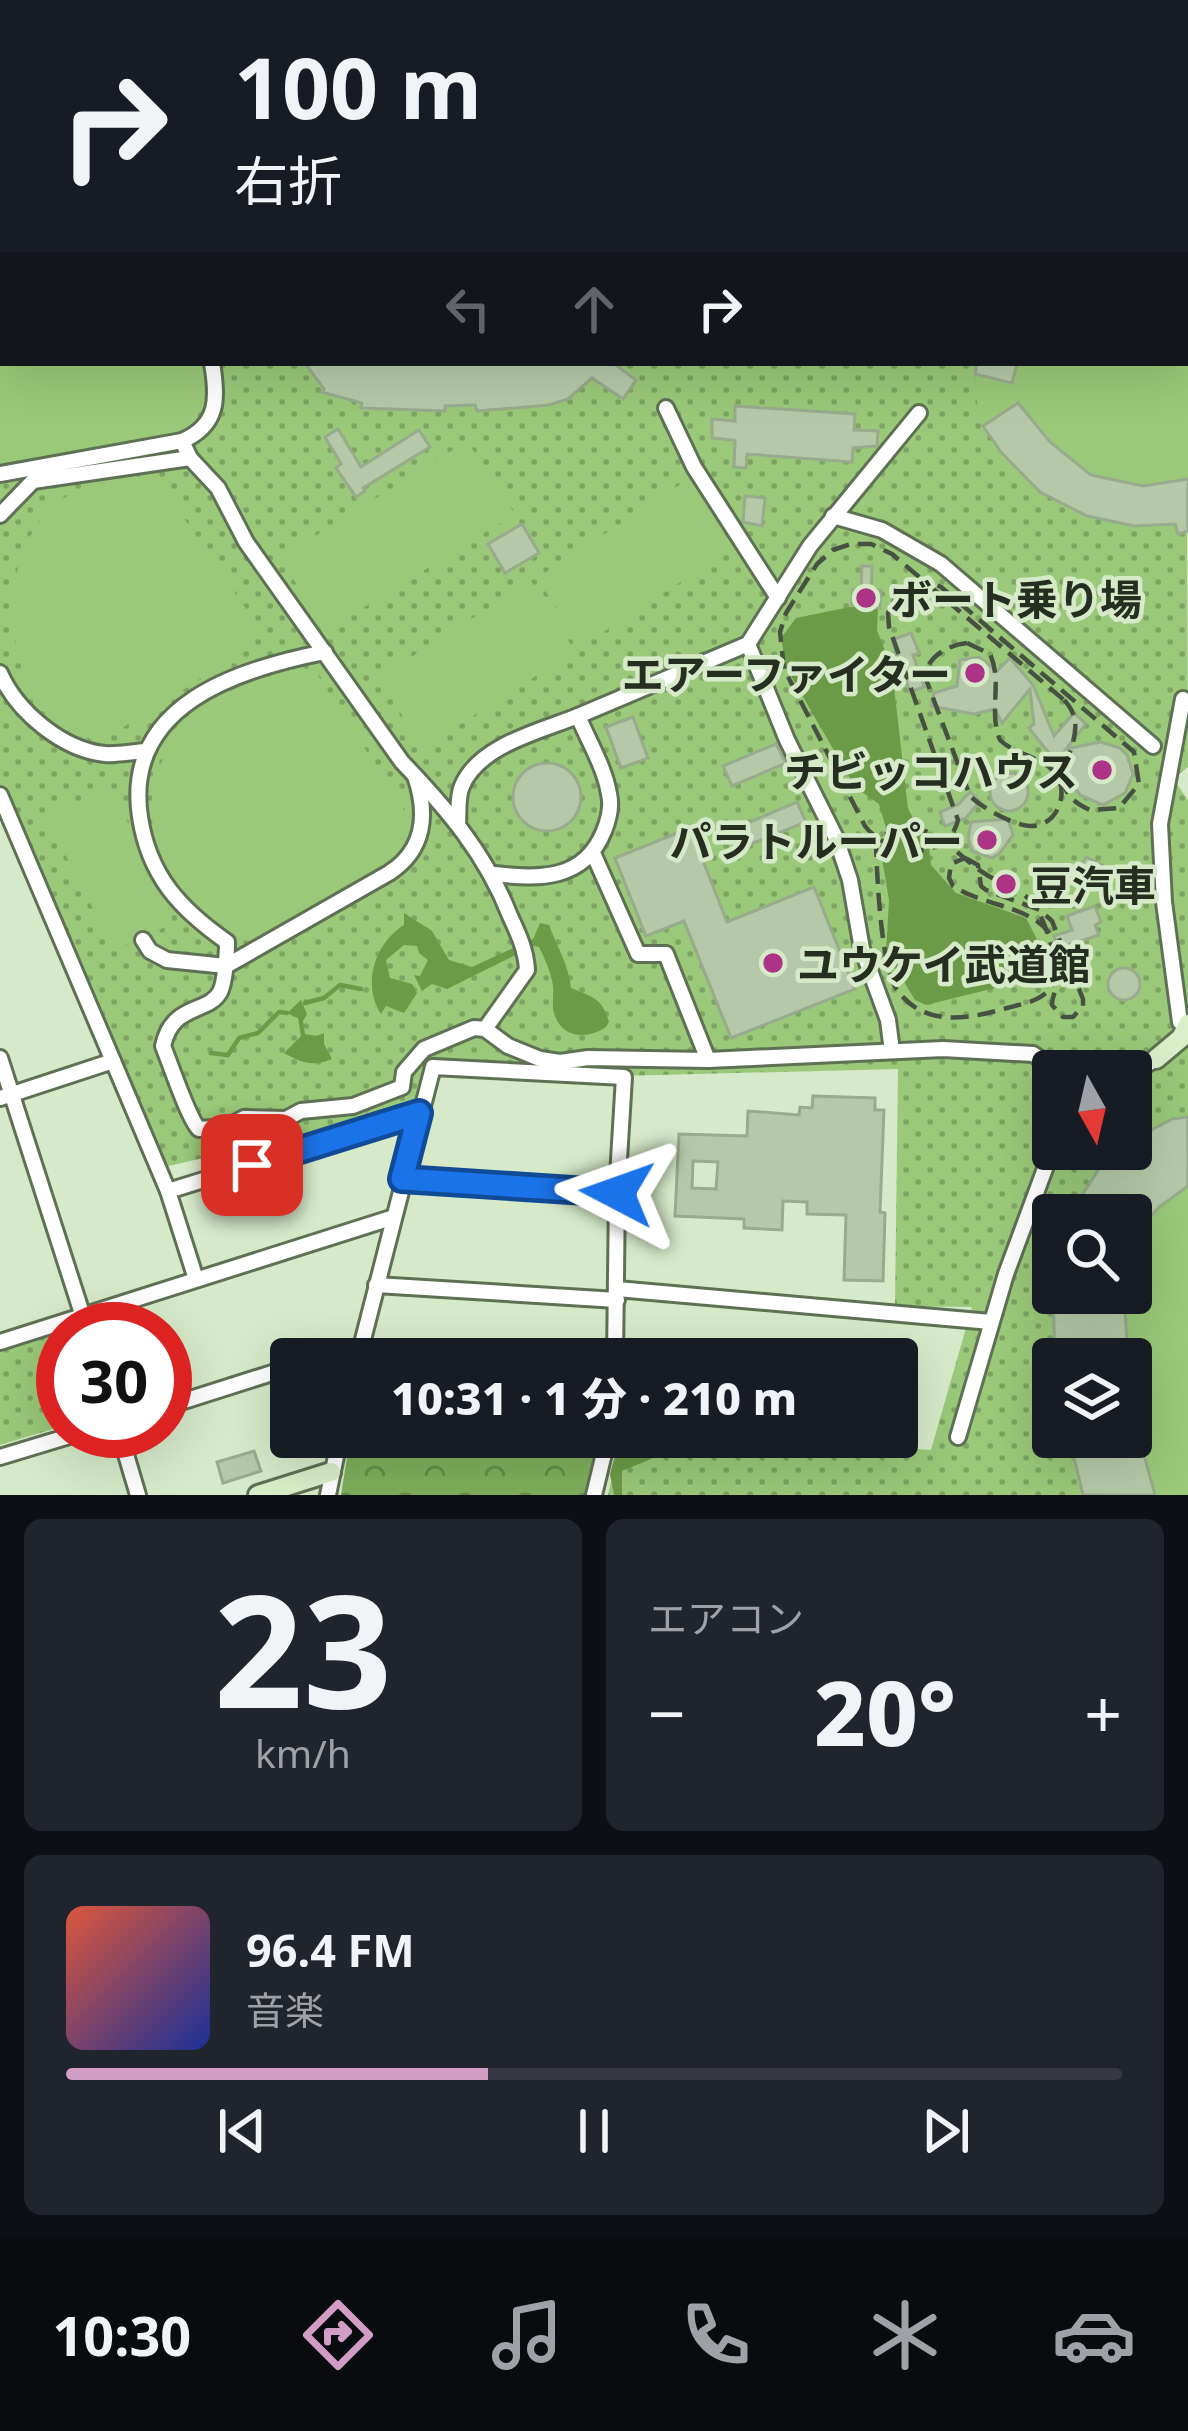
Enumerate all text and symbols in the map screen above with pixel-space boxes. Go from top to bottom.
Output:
text: 100 m [234,29,482,144]
icon: right [36,48,192,204]
text: 右折 [234,143,342,217]
icon: left [435,276,501,342]
icon: ahead [561,276,627,342]
icon: right [687,276,753,342]
place label: ボート乗り場 [890,570,1142,627]
marker: ボート乗り場 [853,585,879,611]
place label: エアーファイター [622,645,951,702]
marker: エアーファイター [962,660,988,686]
place label: チビッコハウス [784,742,1078,799]
marker: チビッコハウス [1089,757,1115,783]
place label: パラトルーパー [669,812,963,869]
marker: パラトルーパー [974,827,1000,853]
place label: 豆汽車 [1030,856,1156,913]
marker: 豆汽車 [993,871,1019,897]
place label: ユウケイ武道館 [797,935,1090,992]
marker: ユウケイ武道館 [760,950,786,976]
north arrow [1032,1050,1152,1170]
map controls [1032,1050,1152,1458]
pin [201,1114,303,1216]
position arrow [554,1130,680,1256]
icon: arrive [219,1132,285,1198]
button: search [1032,1194,1152,1314]
speed limit sign: 30 [36,1302,192,1458]
button: layers [1032,1338,1152,1458]
text: 10:31 · 1 分 · 210 m [391,1367,797,1428]
text: 23 [214,1541,392,1754]
text: エアコン [648,1591,804,1644]
text: 20° [814,1650,956,1772]
text: − [648,1667,686,1757]
text: + [1084,1667,1122,1757]
text: km/h [255,1726,351,1779]
text: 96.4 FM [246,1919,415,1980]
text: 音楽 [246,1983,324,2036]
icon: previous [209,2098,275,2164]
icon: pause [561,2098,627,2164]
icon: next [913,2098,979,2164]
icon: directions [296,2293,380,2377]
icon: music [485,2293,569,2377]
icon: phone [674,2293,758,2377]
icon: climate [863,2293,947,2377]
icon: car [1052,2293,1136,2377]
text: 10:30 [52,2298,191,2372]

